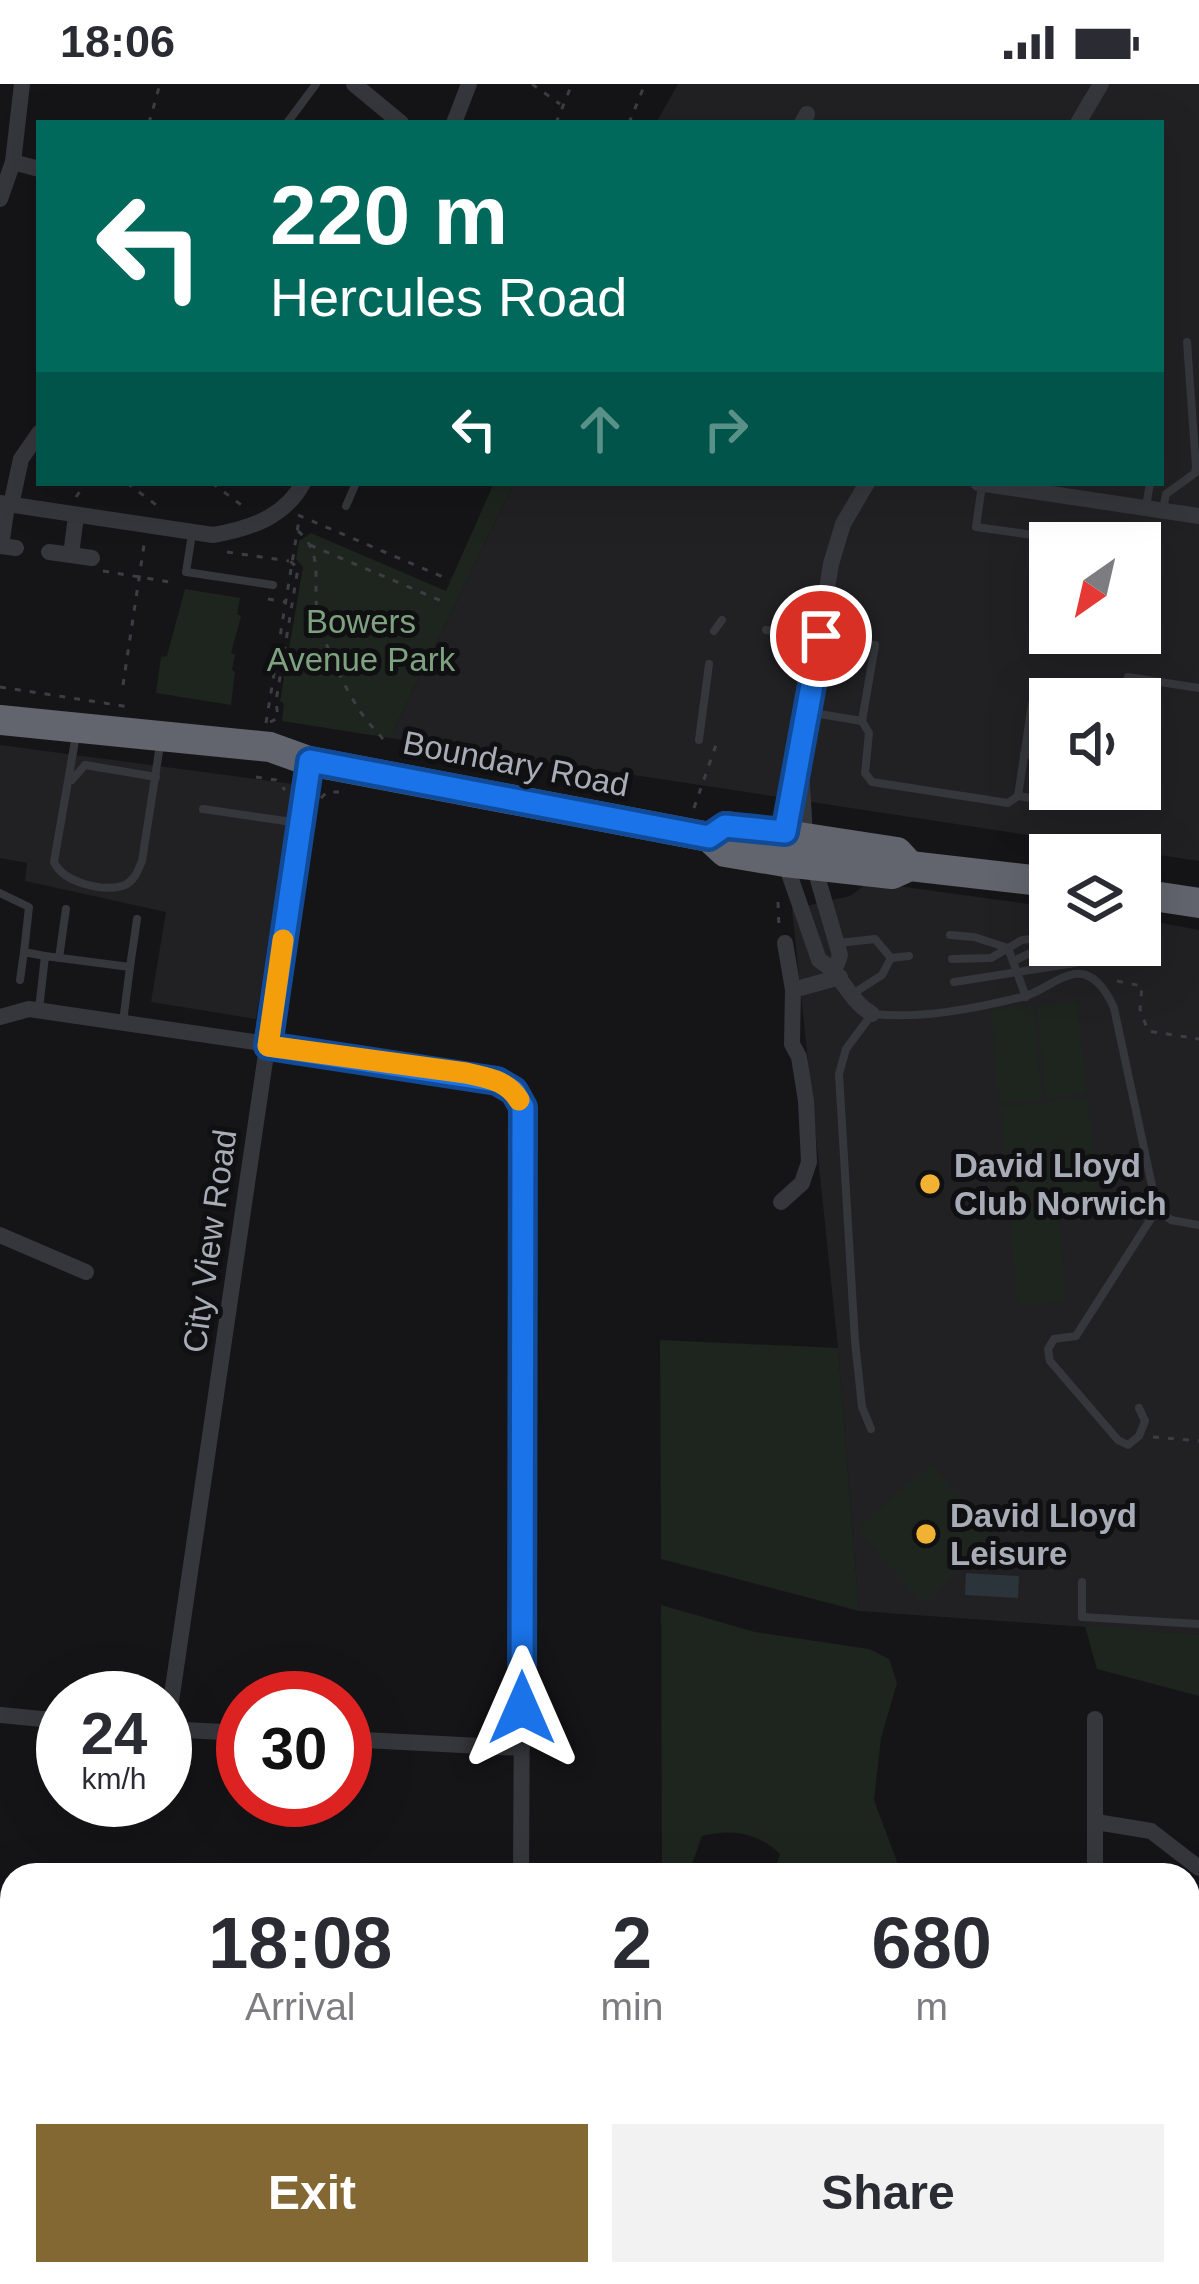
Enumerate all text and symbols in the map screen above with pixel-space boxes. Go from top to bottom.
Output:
text: 18:06 [60,16,175,67]
icon: left [72,168,228,324]
text: 220 m [270,168,508,262]
text: Hercules Road [270,267,627,327]
icon: left [441,396,507,462]
icon: ahead [567,396,633,462]
icon: right [693,396,759,462]
north arrow [1029,522,1161,654]
map controls [1029,522,1161,966]
pin [770,585,872,687]
park label: Bowers Avenue Park [267,603,456,678]
icon: arrive [788,603,854,669]
button: sound [1029,678,1161,810]
street label: Boundary Road [400,723,632,804]
button: layers [1029,834,1161,966]
street label: City View Road [176,1127,243,1355]
place label: David Lloyd Club Norwich [954,1147,1167,1222]
marker: David Lloyd Club Norwich [917,1171,943,1197]
place label: David Lloyd Leisure [950,1497,1137,1572]
marker: David Lloyd Leisure [913,1521,939,1547]
position arrow [459,1645,585,1771]
speed limit sign: 30 [216,1671,372,1827]
text: 24 [81,1700,147,1767]
text: km/h [81,1762,147,1795]
text: 18:08 [208,1903,392,1983]
text: 2 [612,1903,652,1983]
text: 680 [872,1903,992,1983]
text: Arrival [245,1985,356,2028]
text: min [601,1985,663,2028]
text: m [915,1985,948,2028]
button: Exit [36,2124,588,2262]
button: Share [612,2124,1164,2262]

